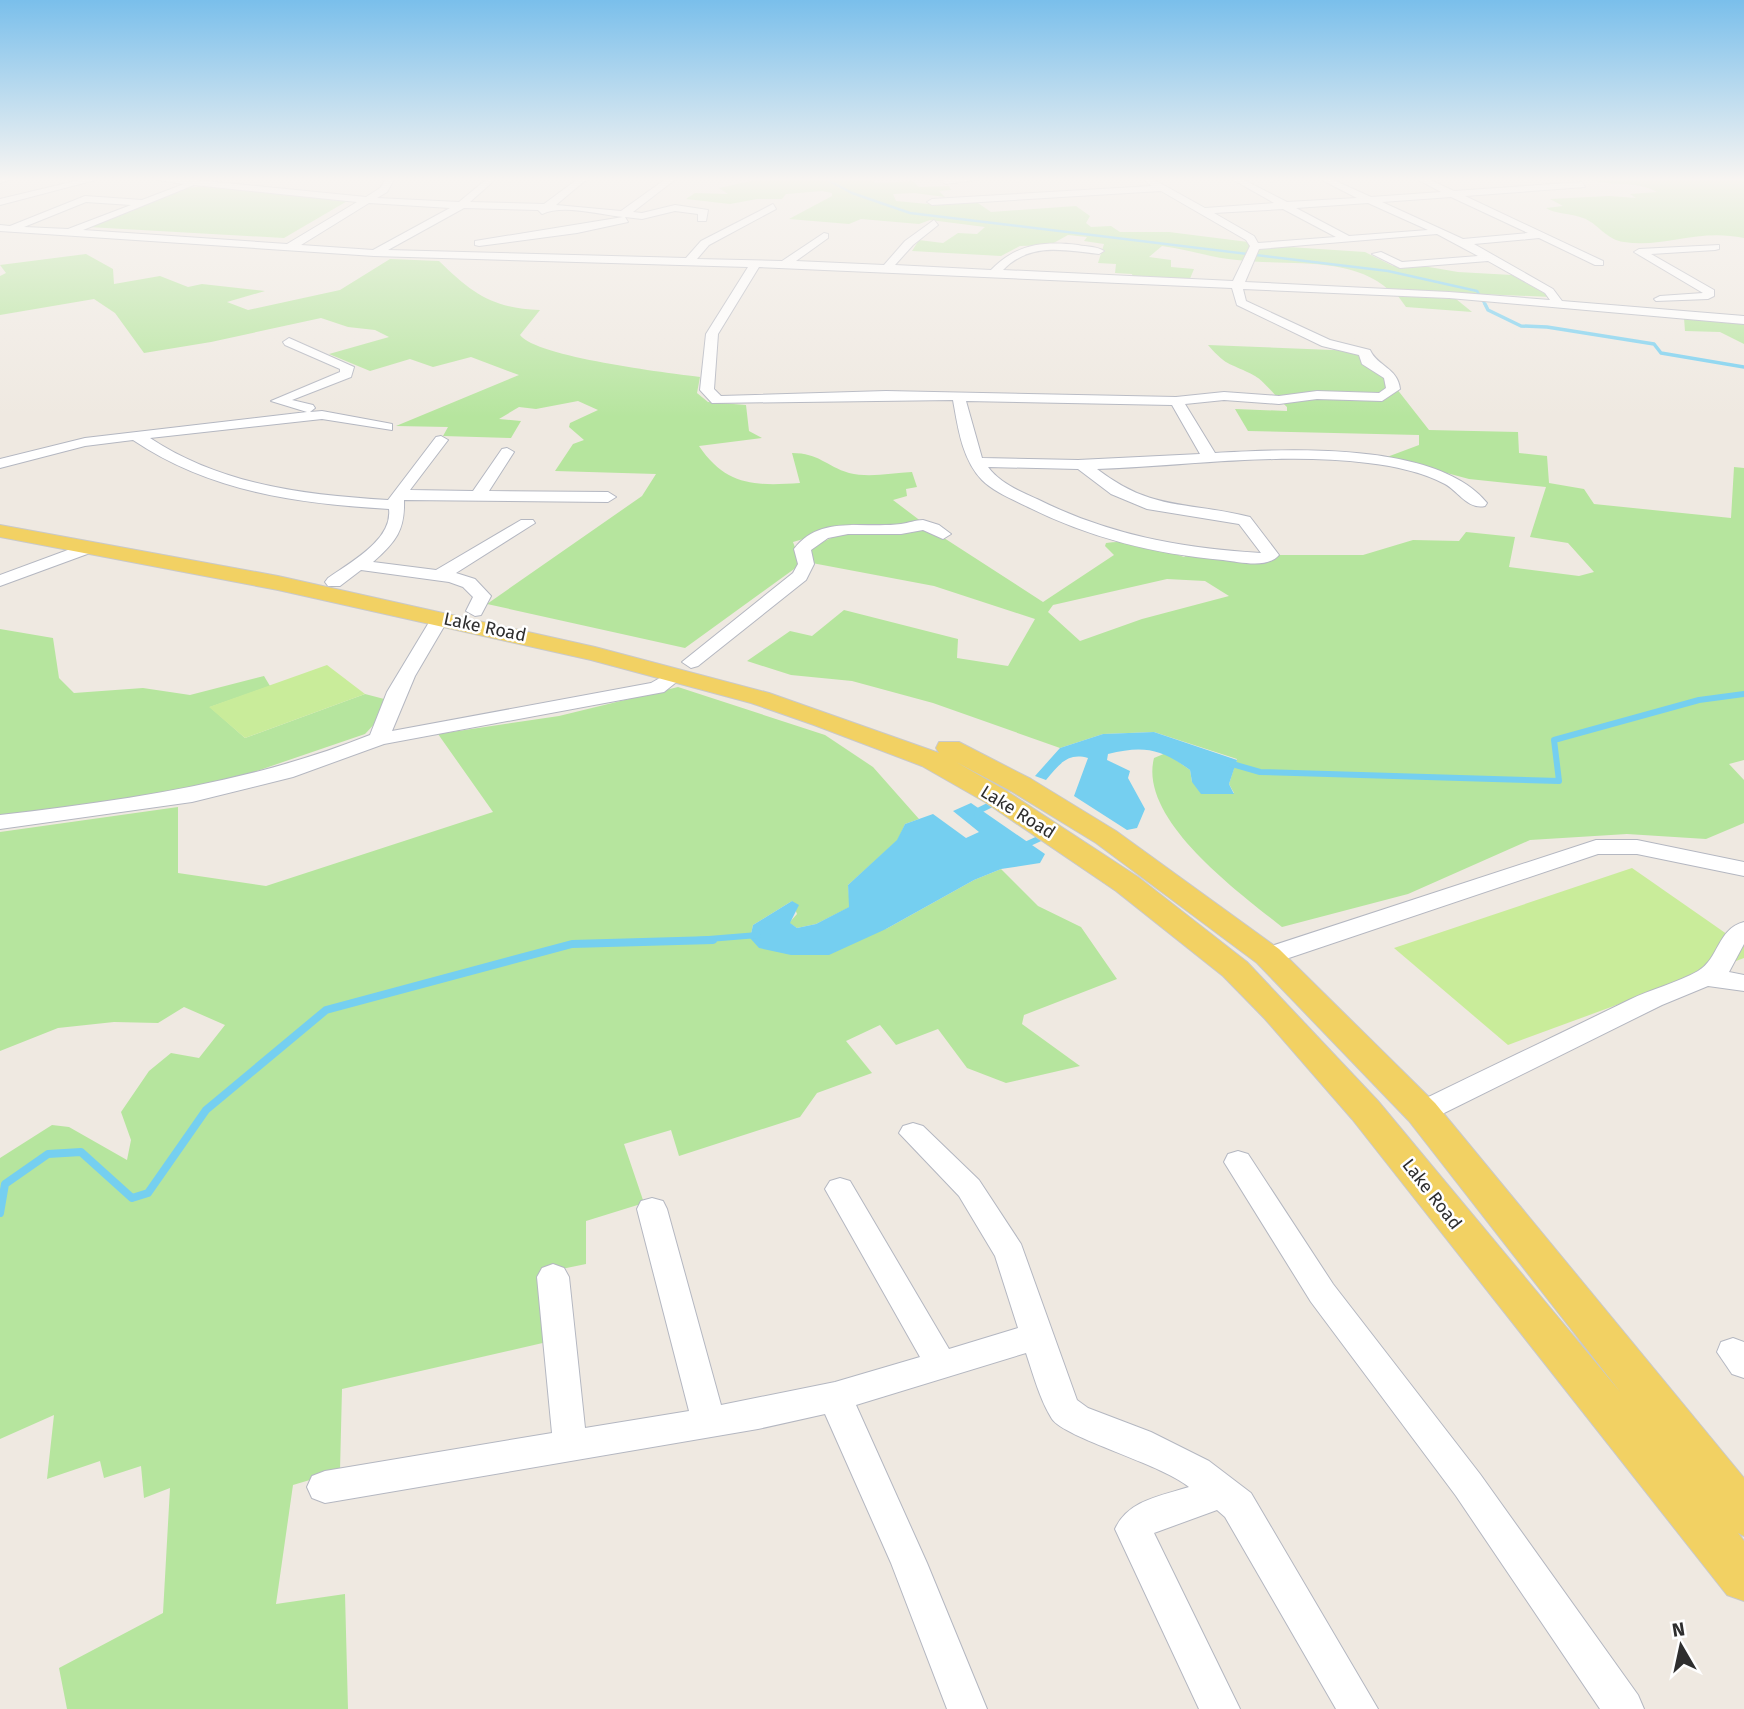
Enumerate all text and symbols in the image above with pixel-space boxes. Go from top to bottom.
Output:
street label: Lake Road [442,608,528,646]
street label: Lake Road [977,780,1059,844]
street label: Lake Road [1398,1154,1466,1234]
north arrow [1646,1611,1716,1681]
text: N [1670,1617,1686,1642]

